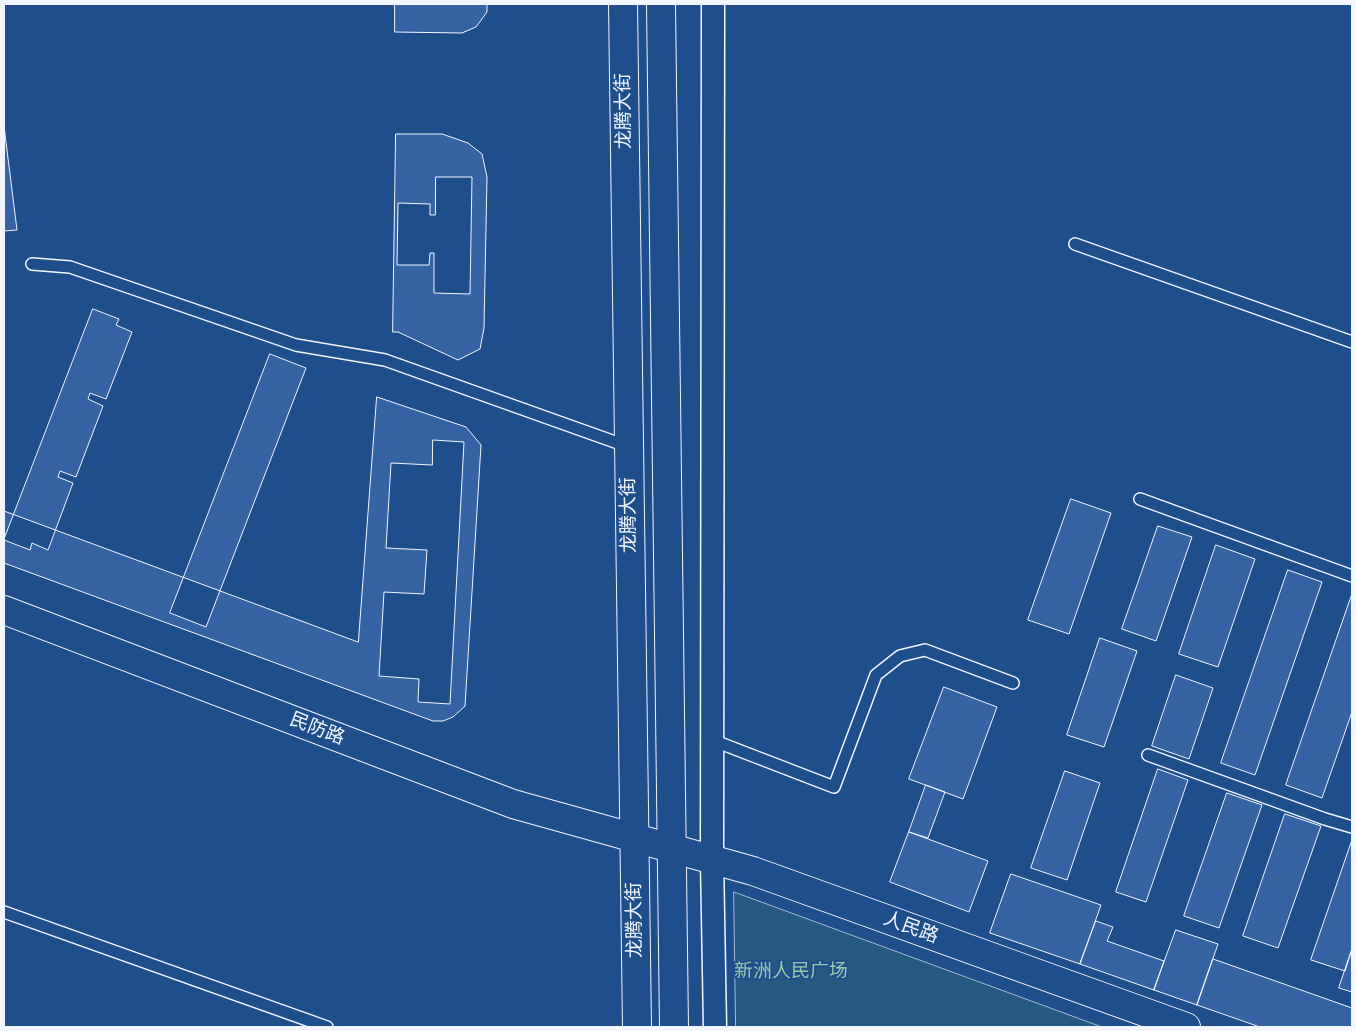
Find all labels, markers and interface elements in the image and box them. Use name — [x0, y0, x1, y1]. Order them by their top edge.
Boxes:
street label: 龙腾大街 — [612, 73, 636, 149]
street label: 龙腾大街 — [617, 477, 641, 553]
street label: 民防路 — [286, 708, 348, 750]
street label: 龙腾大街 — [623, 882, 647, 958]
street label: 人民路 — [880, 908, 942, 948]
park label: 新洲人民广场 — [734, 961, 848, 983]

